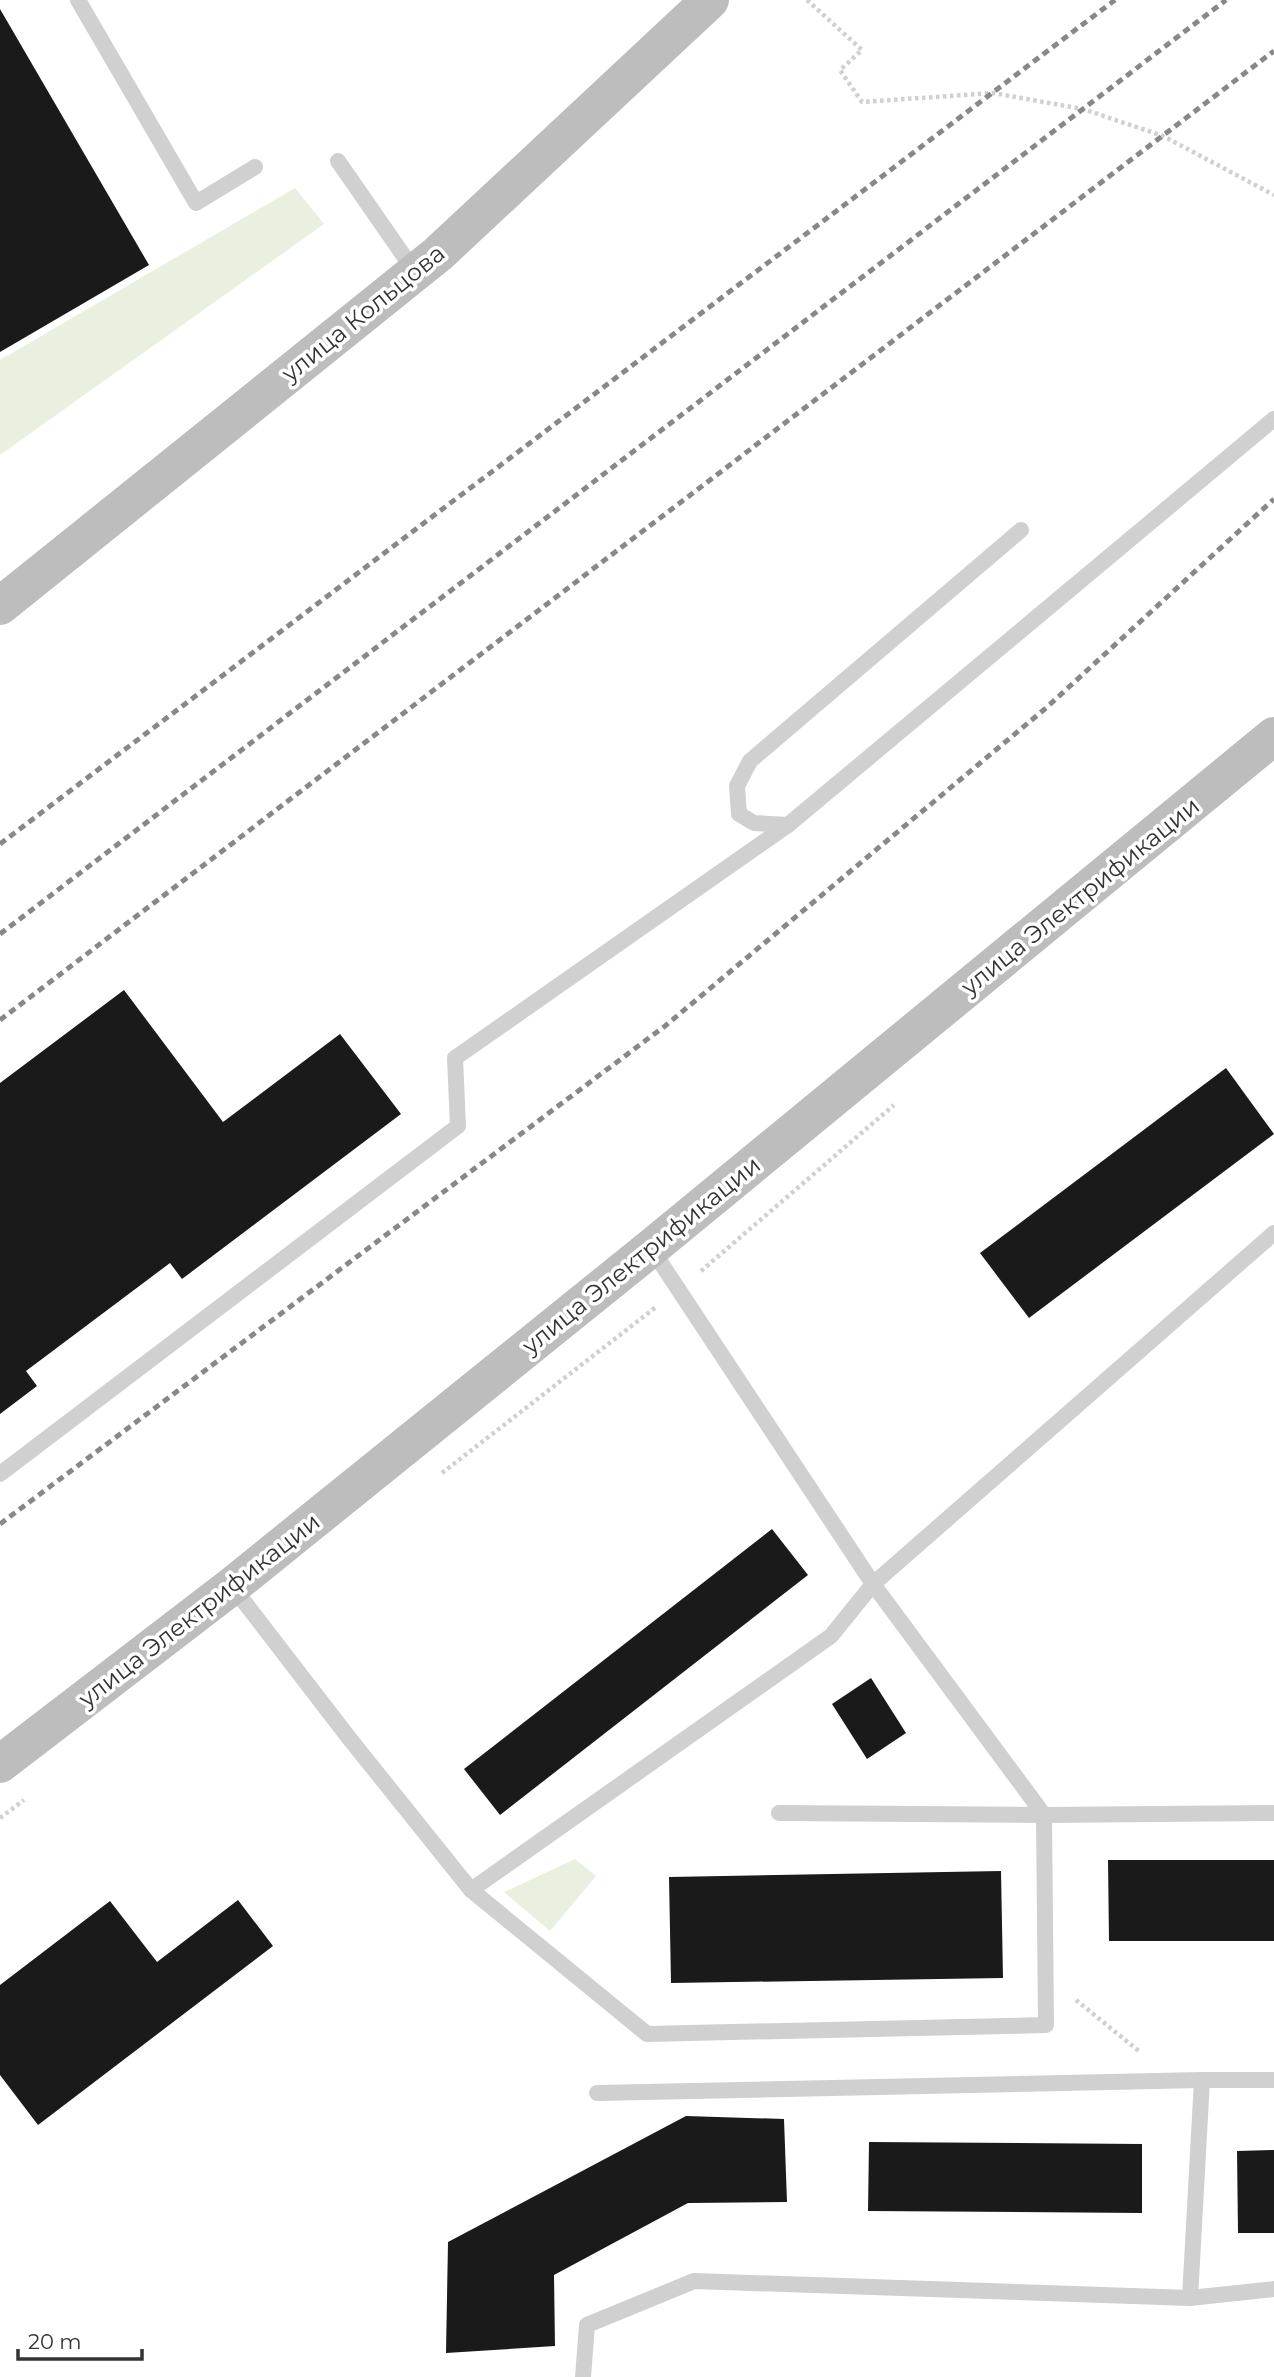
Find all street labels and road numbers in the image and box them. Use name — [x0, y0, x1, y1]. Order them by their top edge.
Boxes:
street label: улица Кольцова — [275, 238, 450, 388]
street label: улица Электрификации — [954, 791, 1205, 1002]
street label: улица Электрификации — [515, 1150, 766, 1361]
street label: улица Электрификации — [72, 1507, 325, 1714]

